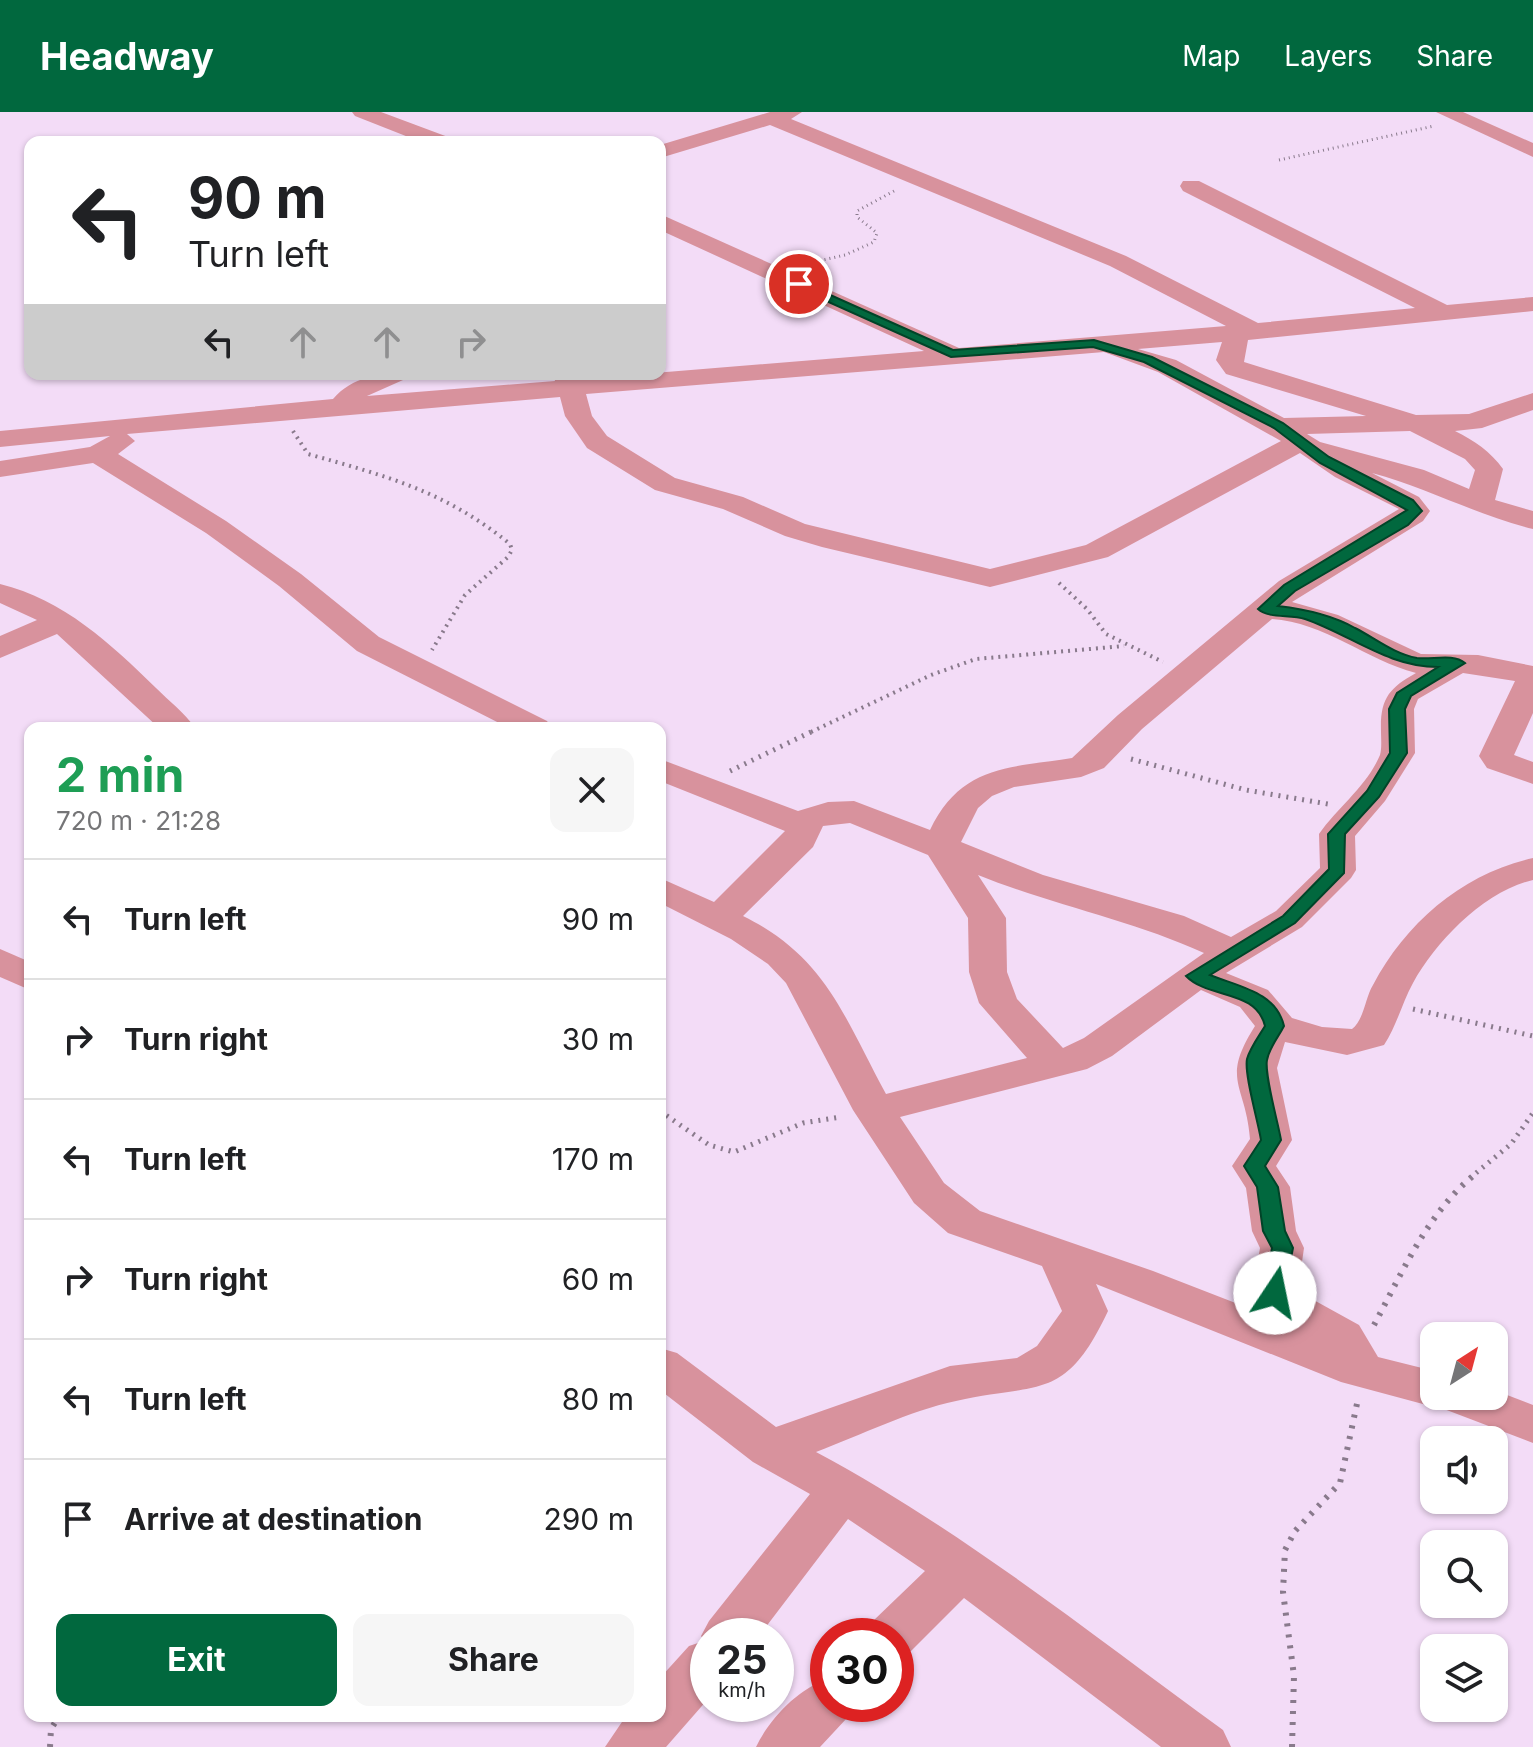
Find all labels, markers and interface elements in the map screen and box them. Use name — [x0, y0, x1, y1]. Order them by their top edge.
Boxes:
text: Headway — [40, 33, 214, 79]
text: Map — [1182, 39, 1240, 73]
text: Layers — [1284, 39, 1372, 73]
text: Share — [1416, 39, 1493, 73]
text: 90 m — [188, 164, 327, 232]
icon: left — [56, 168, 160, 272]
text: Turn left — [188, 232, 329, 276]
pin — [765, 250, 833, 318]
icon: arrive — [777, 262, 821, 306]
icon: left — [197, 320, 241, 364]
icon: ahead — [281, 320, 325, 364]
icon: ahead — [365, 320, 409, 364]
icon: right — [449, 320, 493, 364]
text: 2 min — [56, 745, 184, 804]
button: close — [550, 748, 634, 832]
text: 720 m · 21:28 — [56, 805, 221, 836]
icon: left — [56, 897, 100, 941]
text: Turn left — [124, 901, 246, 937]
text: 90 m — [562, 901, 634, 937]
icon: right — [56, 1017, 100, 1061]
text: Turn right — [124, 1021, 268, 1057]
text: 30 m — [562, 1021, 634, 1057]
icon: left — [56, 1137, 100, 1181]
text: Turn left — [124, 1141, 246, 1177]
text: 170 m — [552, 1141, 634, 1177]
position arrow — [1233, 1251, 1317, 1335]
icon: right — [56, 1257, 100, 1301]
text: Turn right — [124, 1261, 268, 1297]
text: 60 m — [562, 1261, 634, 1297]
north arrow — [1420, 1322, 1508, 1410]
map controls — [1420, 1322, 1508, 1722]
icon: left — [56, 1377, 100, 1421]
text: Turn left — [124, 1381, 246, 1417]
text: 80 m — [562, 1381, 634, 1417]
button: sound — [1420, 1426, 1508, 1514]
icon: arrive — [56, 1497, 100, 1541]
text: Arrive at destination — [124, 1501, 422, 1537]
text: 290 m — [543, 1501, 634, 1537]
button: search — [1420, 1530, 1508, 1618]
button: Exit — [56, 1614, 337, 1706]
button: Share — [353, 1614, 634, 1706]
speed limit sign: 30 — [810, 1618, 914, 1722]
button: layers — [1420, 1634, 1508, 1722]
text: 25 — [717, 1635, 767, 1684]
text: km/h — [718, 1678, 766, 1702]

